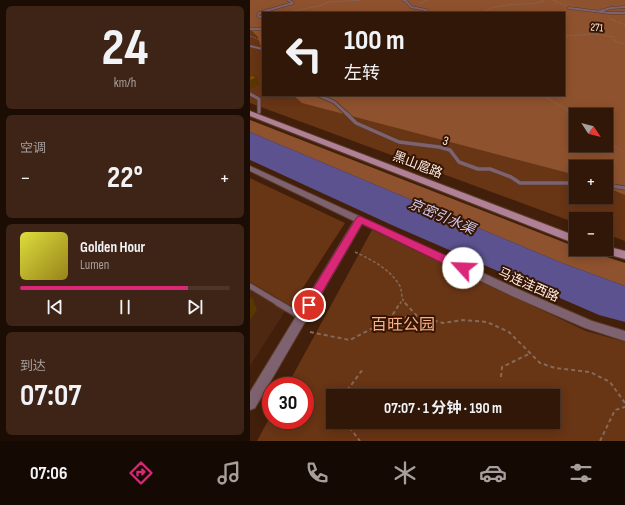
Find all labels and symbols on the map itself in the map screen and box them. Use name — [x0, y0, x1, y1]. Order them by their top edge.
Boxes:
street label: 271 — [590, 21, 604, 34]
north arrow — [569, 108, 613, 152]
street label: 3 — [441, 133, 451, 149]
street label: 黑山扈路 — [390, 148, 445, 182]
water label: 京密引水渠 — [406, 195, 479, 239]
position arrow — [442, 247, 484, 289]
street label: 马连洼西路 — [496, 264, 562, 305]
pin — [292, 288, 326, 322]
park label: 百旺公园 — [371, 316, 435, 335]
speed limit sign: 30 — [262, 377, 314, 429]

